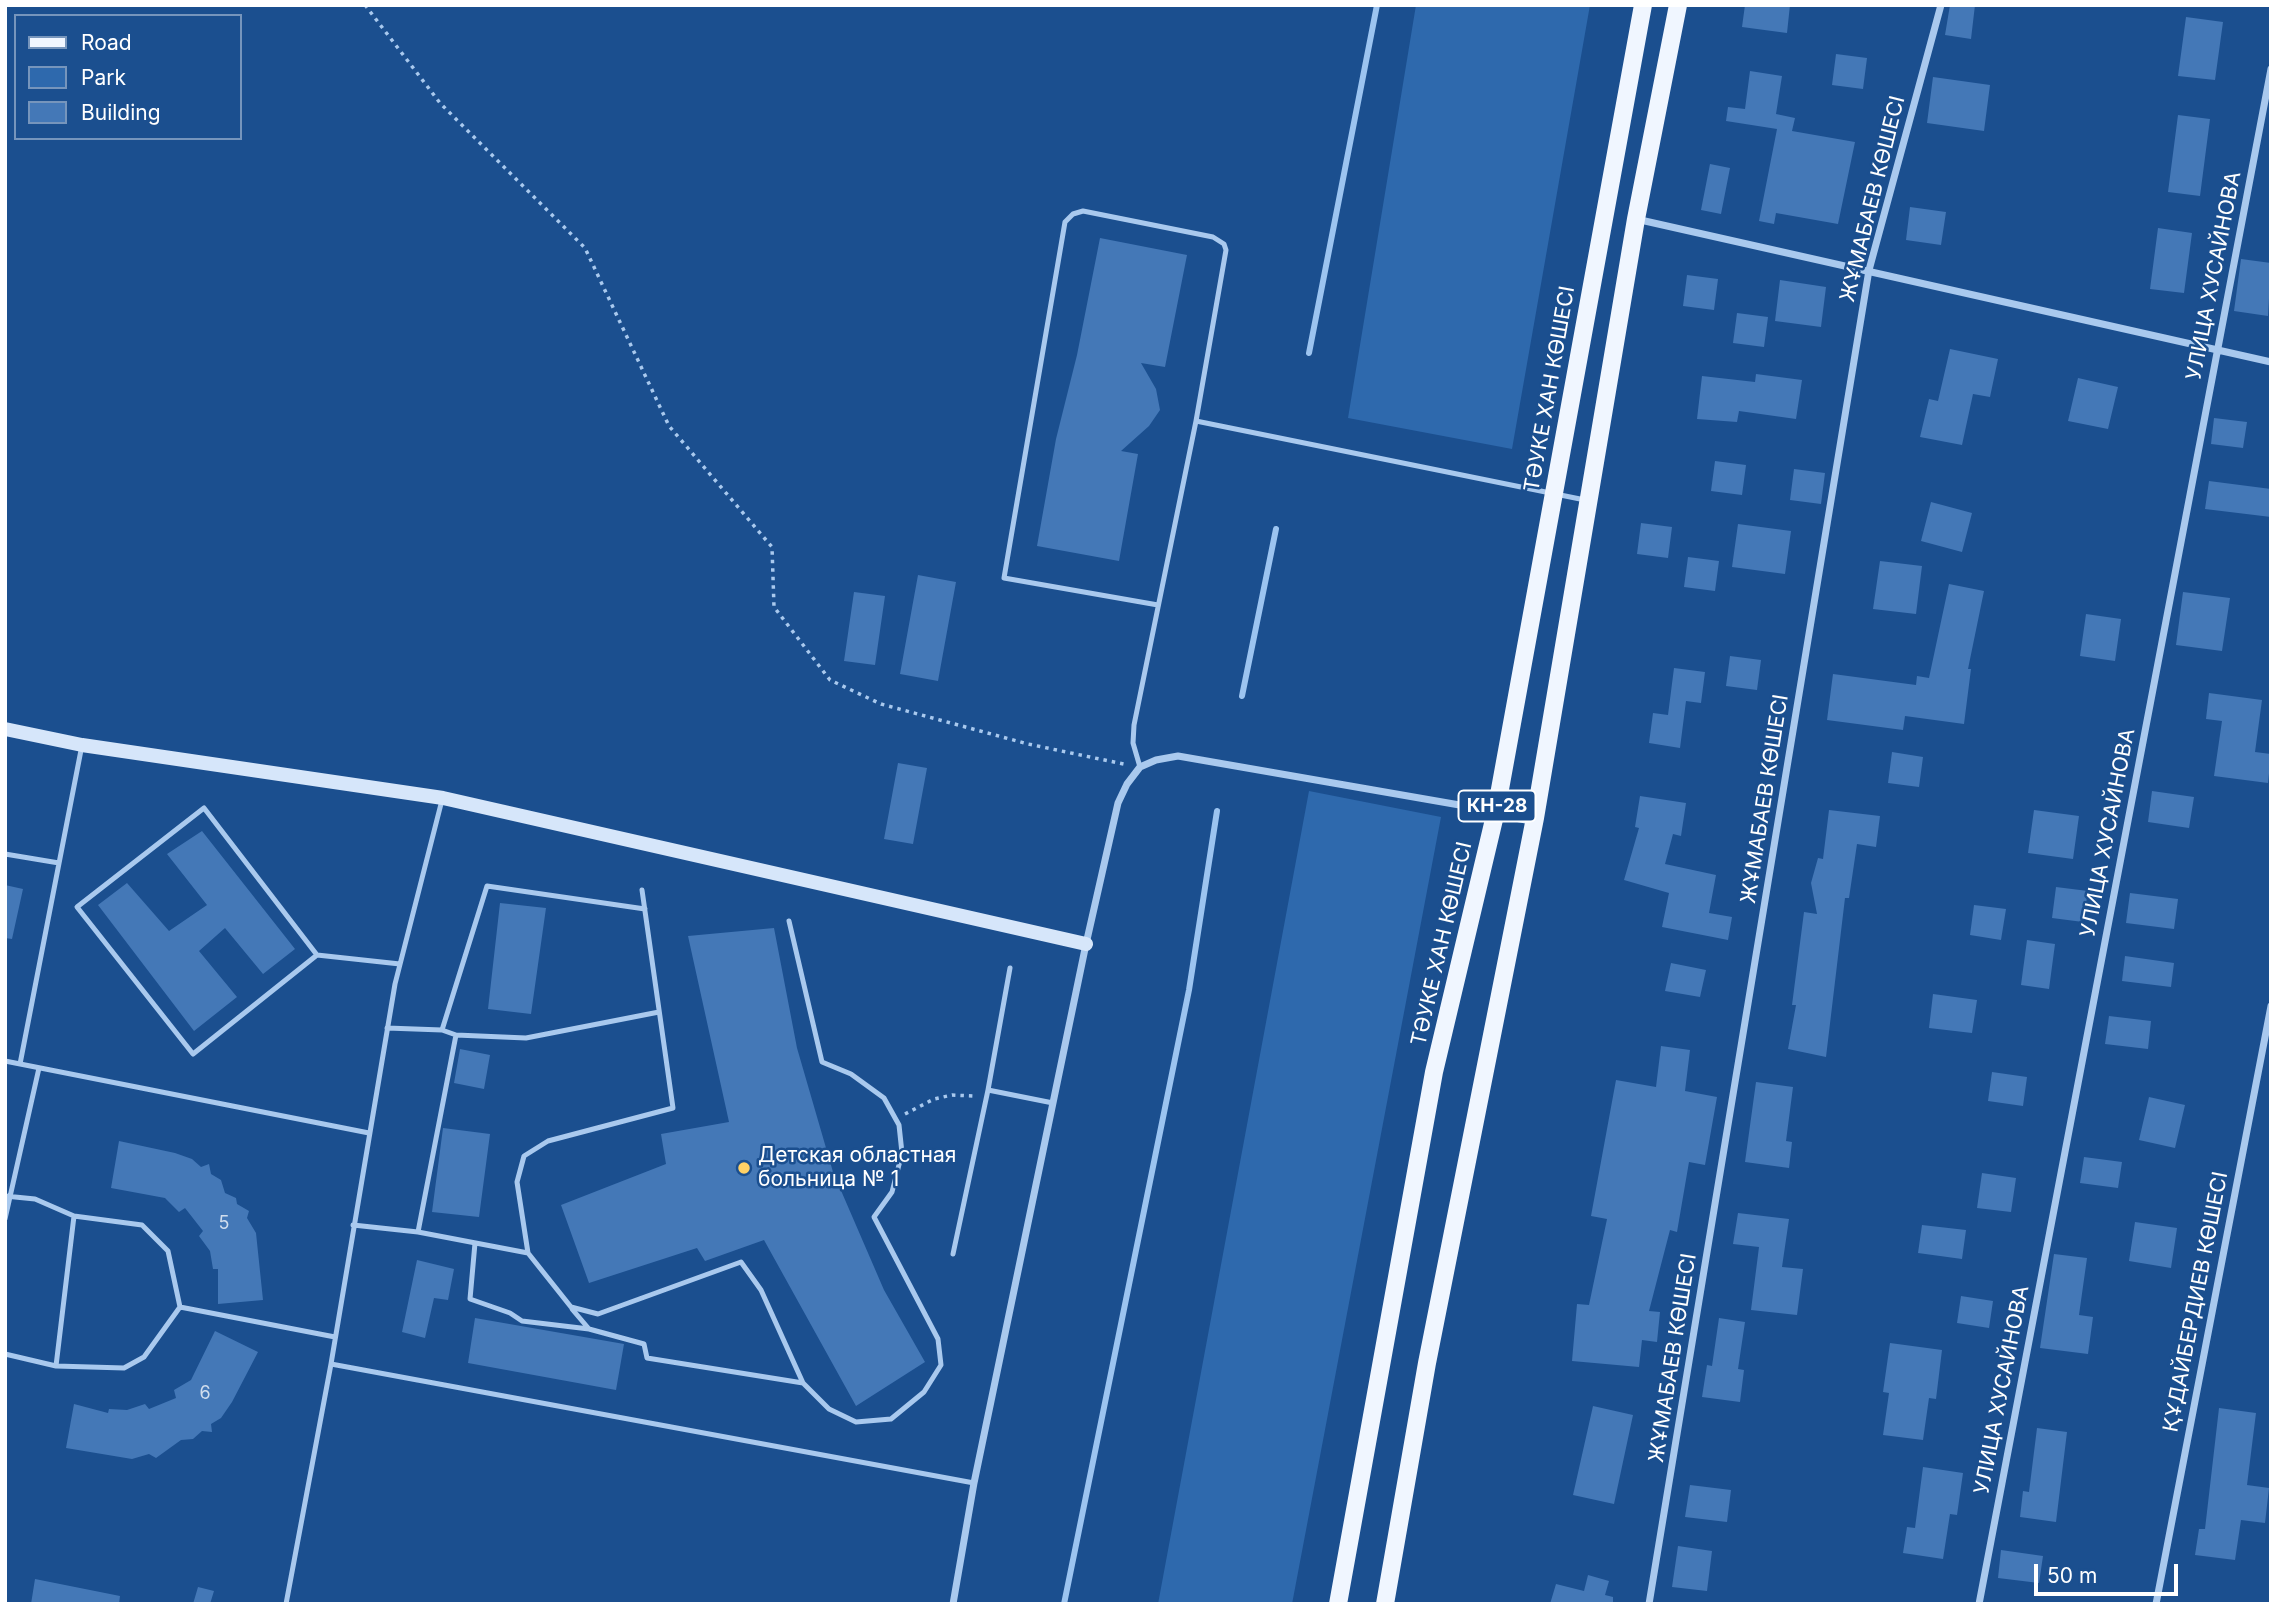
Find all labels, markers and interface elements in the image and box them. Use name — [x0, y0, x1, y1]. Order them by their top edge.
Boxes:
legend — [14, 14, 242, 140]
text: Road — [81, 30, 132, 55]
text: Park — [81, 65, 126, 90]
street label: ЖҰМАБАЕВ КӨШЕСІ — [1835, 93, 1911, 305]
text: Building — [81, 100, 161, 125]
street label: УЛИЦА ХУСАЙНОВА — [2181, 169, 2247, 383]
street label: ТӘУКЕ ХАН КӨШЕСІ — [1519, 284, 1581, 494]
street label: ЖҰМАБАЕВ КӨШЕСІ — [1736, 693, 1794, 905]
street label: УЛИЦА ХУСАЙНОВА — [2075, 726, 2141, 940]
road number: КН-28 — [1458, 790, 1536, 821]
street label: ТӘУКЕ ХАН КӨШЕСІ — [1406, 840, 1478, 1048]
place label: Детская областная больница № 1 — [758, 1143, 956, 1193]
marker: Детская областная больница № 1 — [736, 1160, 752, 1176]
street label: ҚҰДАЙБЕРДИЕВ КӨШЕСІ — [2158, 1170, 2234, 1434]
house number: 5 — [219, 1213, 229, 1235]
street label: ЖҰМАБАЕВ КӨШЕСІ — [1644, 1252, 1702, 1464]
street label: УЛИЦА ХУСАЙНОВА — [1969, 1283, 2035, 1497]
house number: 6 — [199, 1383, 211, 1405]
scale bar — [2038, 1550, 2182, 1594]
text: 50 m — [2047, 1563, 2097, 1588]

